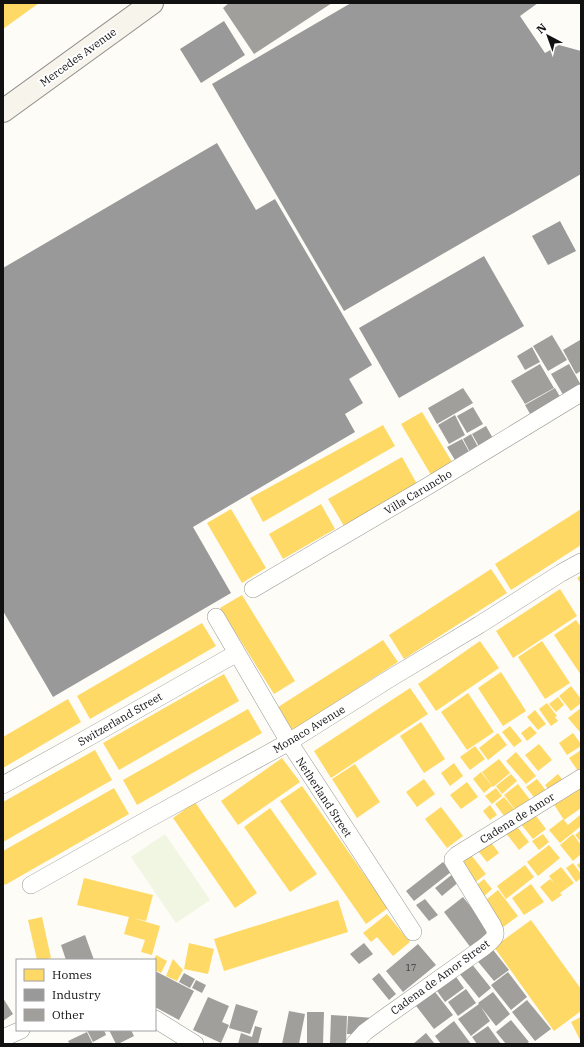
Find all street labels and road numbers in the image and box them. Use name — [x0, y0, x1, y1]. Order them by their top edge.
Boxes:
street label: Mercedes Avenue — [37, 25, 119, 89]
street label: Villa Caruncho — [382, 466, 454, 518]
street label: Switzerland Street — [75, 689, 165, 749]
street label: Monaco Avenue — [270, 702, 348, 756]
street label: Netherland Street — [293, 754, 355, 840]
street label: Cadena de Amor — [477, 789, 557, 847]
street label: Cadena de Amor Street — [388, 936, 492, 1018]

